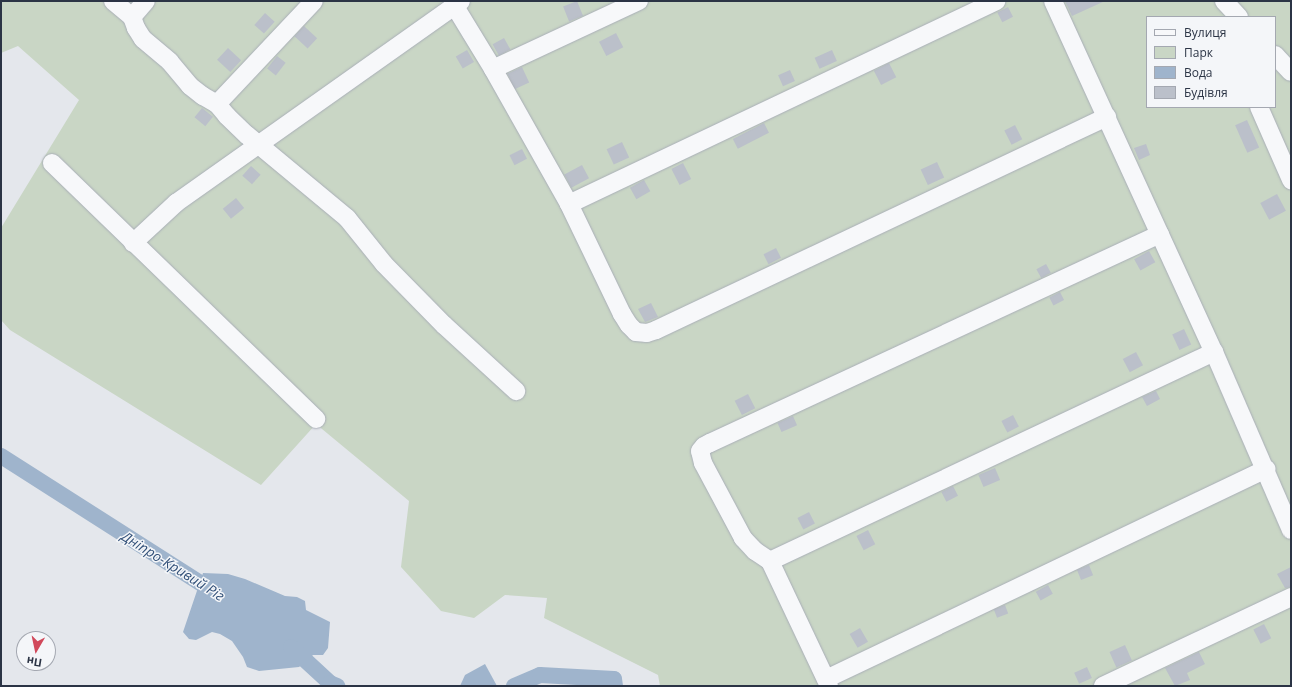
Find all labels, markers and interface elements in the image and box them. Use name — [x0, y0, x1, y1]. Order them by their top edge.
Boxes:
legend — [1146, 16, 1276, 108]
text: Вулиця — [1184, 24, 1226, 41]
text: Парк — [1184, 44, 1213, 61]
text: Вода — [1184, 64, 1213, 81]
text: Будівля — [1184, 84, 1228, 101]
water label: Дніпро-Кривий Ріг — [118, 528, 228, 604]
north arrow — [16, 631, 56, 671]
text: Пн — [25, 654, 43, 671]

